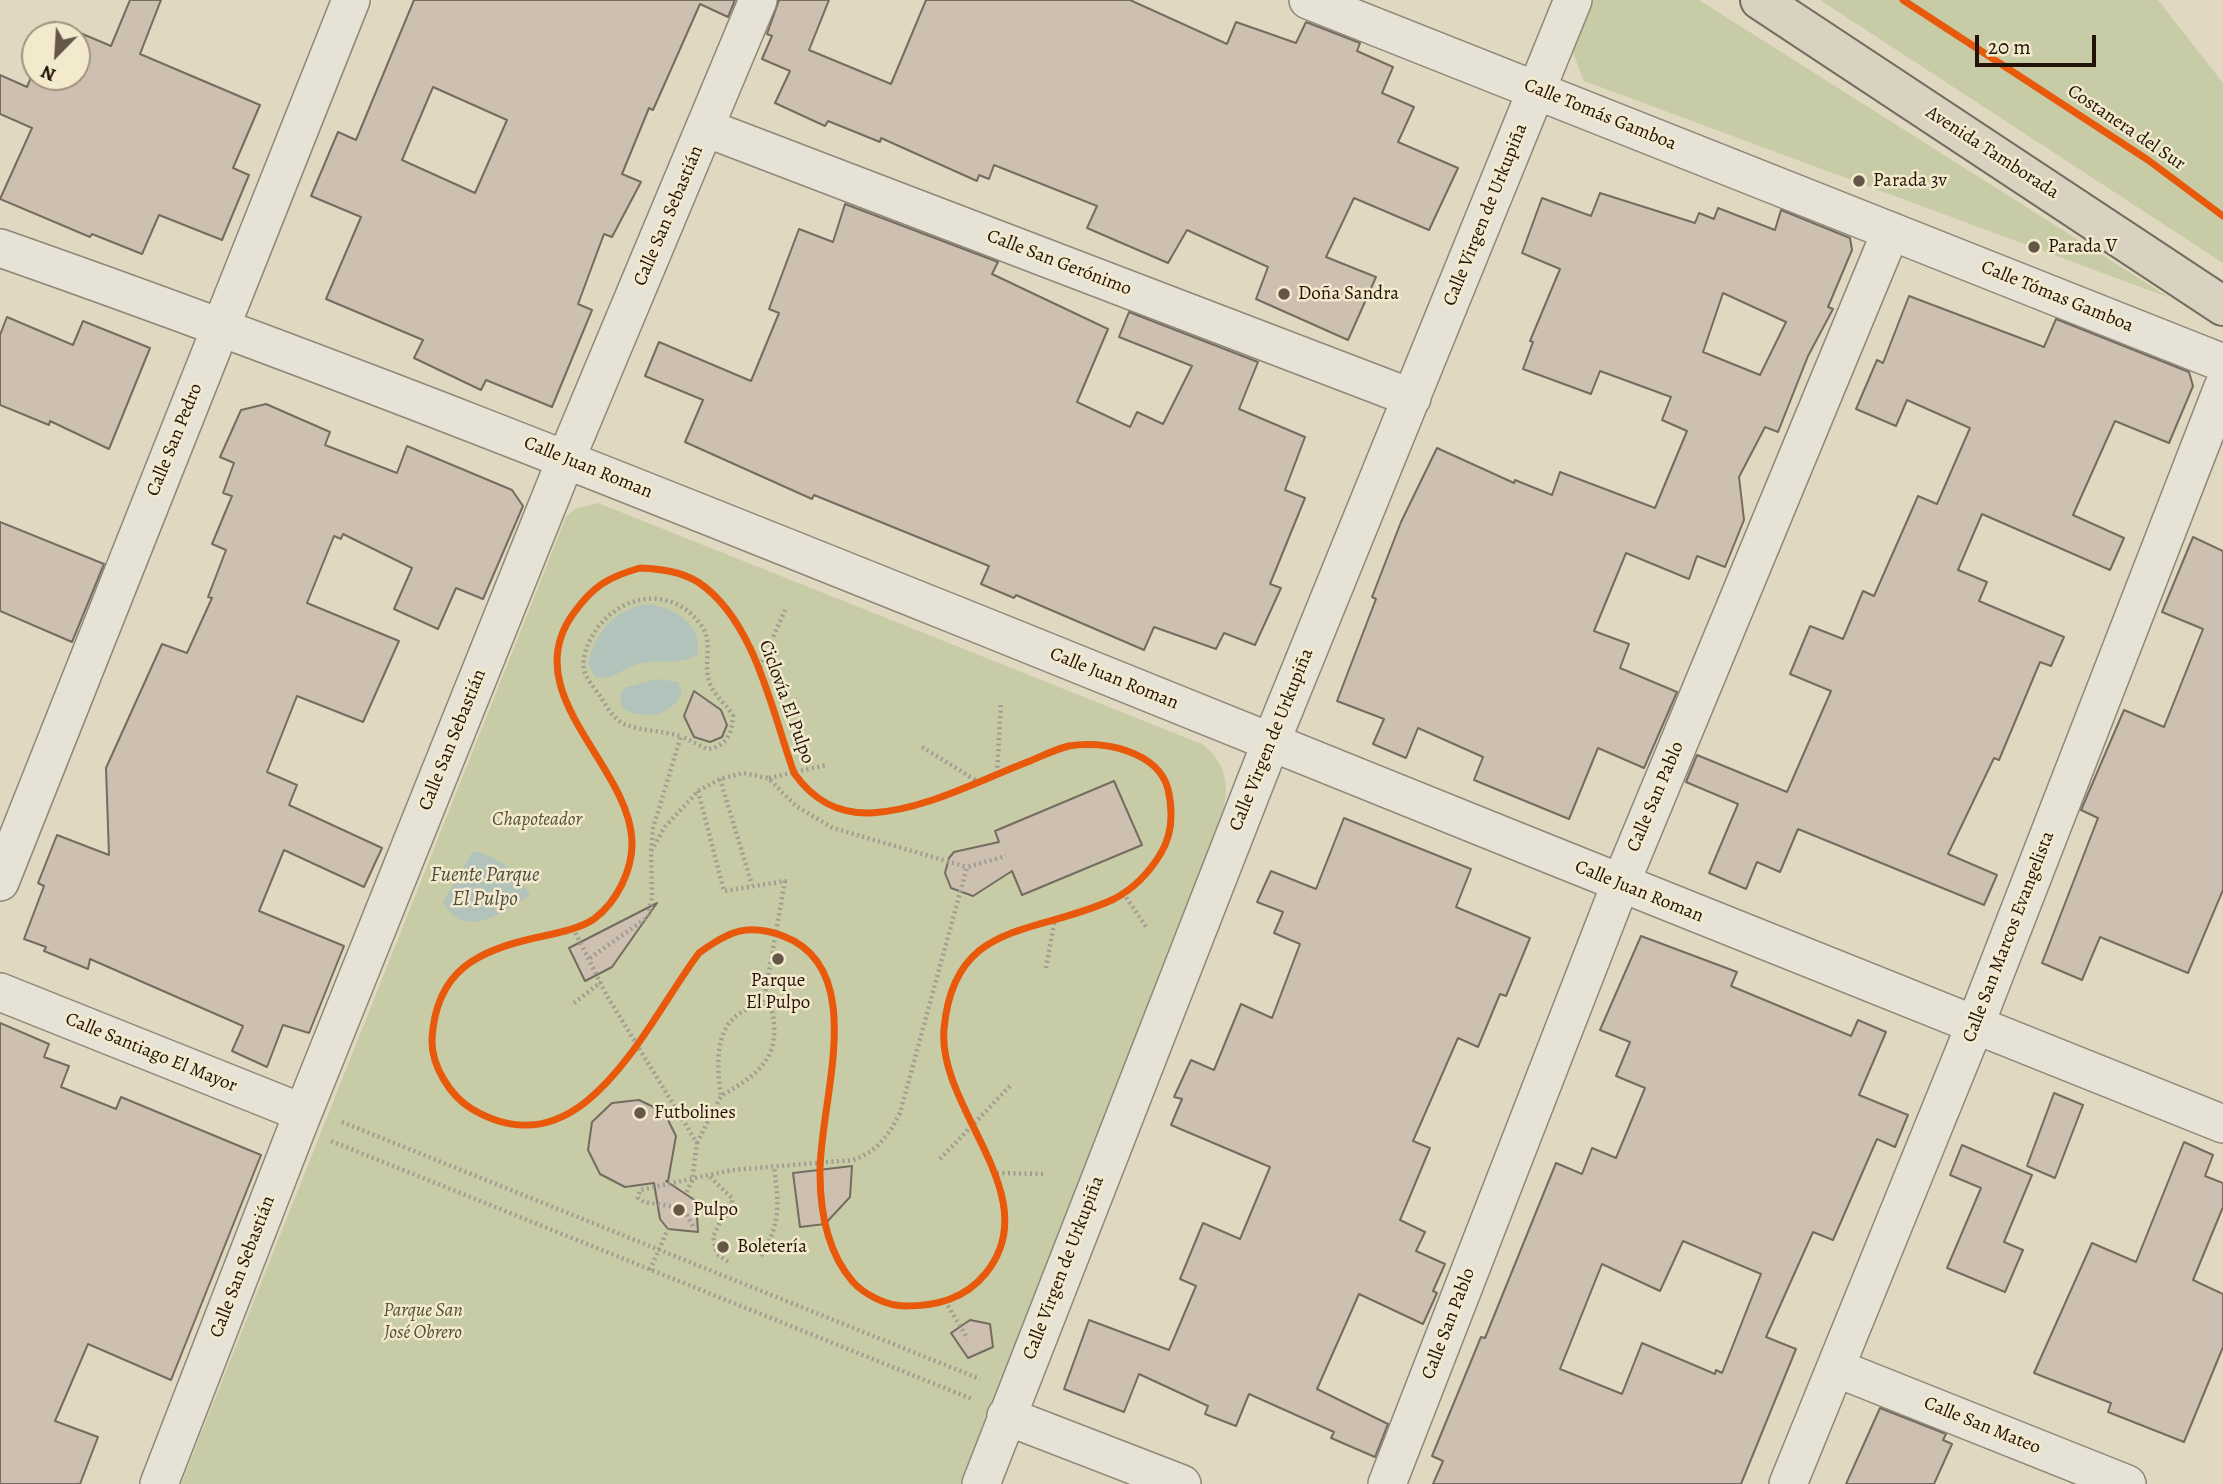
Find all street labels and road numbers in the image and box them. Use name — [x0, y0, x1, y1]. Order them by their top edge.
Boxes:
street label: Calle Tomás Gamboa — [1521, 74, 1679, 156]
street label: Costanera del Sur — [2063, 80, 2189, 176]
street label: Avenida Tamborada — [1921, 101, 2063, 205]
street label: Calle Virgen de Urkupiña — [1439, 120, 1533, 310]
street label: Calle San Sebastián — [629, 142, 709, 290]
street label: Calle San Gerónimo — [983, 225, 1135, 301]
street label: Calle Tómas Gamboa — [1978, 256, 2136, 338]
street label: Calle San Pedro — [142, 380, 208, 500]
street label: Calle Juan Roman — [520, 432, 656, 504]
street label: Ciclovía El Pulpo — [753, 637, 819, 767]
street label: Calle Juan Roman — [1046, 643, 1182, 715]
street label: Calle Virgen de Urkupiña — [1225, 645, 1319, 835]
street label: Calle San Sebastián — [414, 666, 492, 814]
street label: Calle San Pablo — [1623, 738, 1689, 856]
street label: Calle San Marcos Evangelista — [1958, 828, 2060, 1046]
street label: Calle Juan Roman — [1571, 856, 1707, 928]
street label: Calle Santiago El Mayor — [62, 1008, 240, 1098]
street label: Calle Virgen de Urkupiña — [1018, 1173, 1110, 1363]
street label: Calle San Sebastián — [205, 1193, 281, 1341]
street label: Calle San Pablo — [1417, 1265, 1481, 1383]
street label: Calle San Mateo — [1920, 1392, 2044, 1460]

